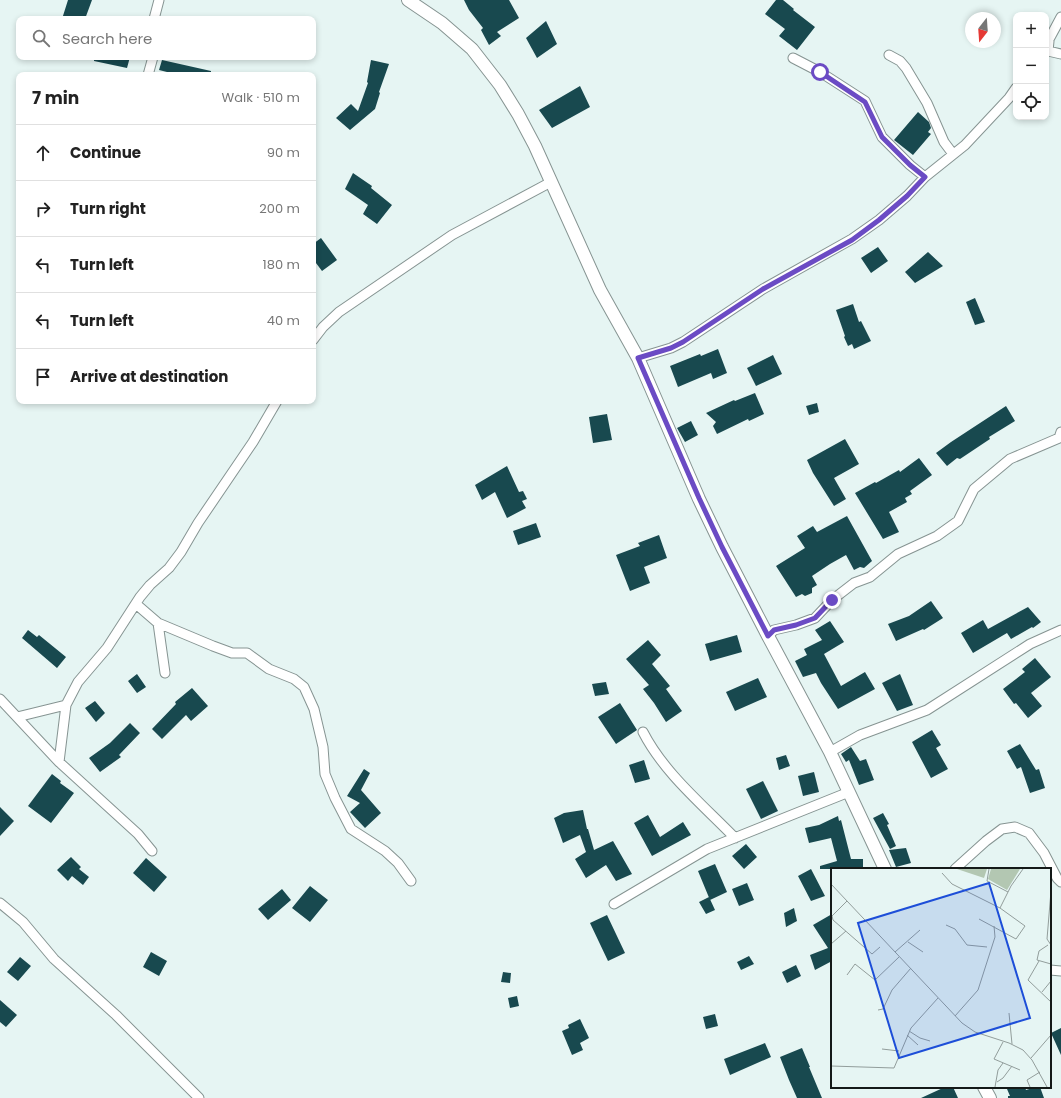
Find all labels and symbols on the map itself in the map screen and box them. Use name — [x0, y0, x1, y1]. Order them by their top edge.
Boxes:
north arrow — [965, 12, 1001, 48]
route start — [811, 63, 829, 81]
route end — [823, 591, 841, 609]
inset map — [831, 868, 1051, 1088]

